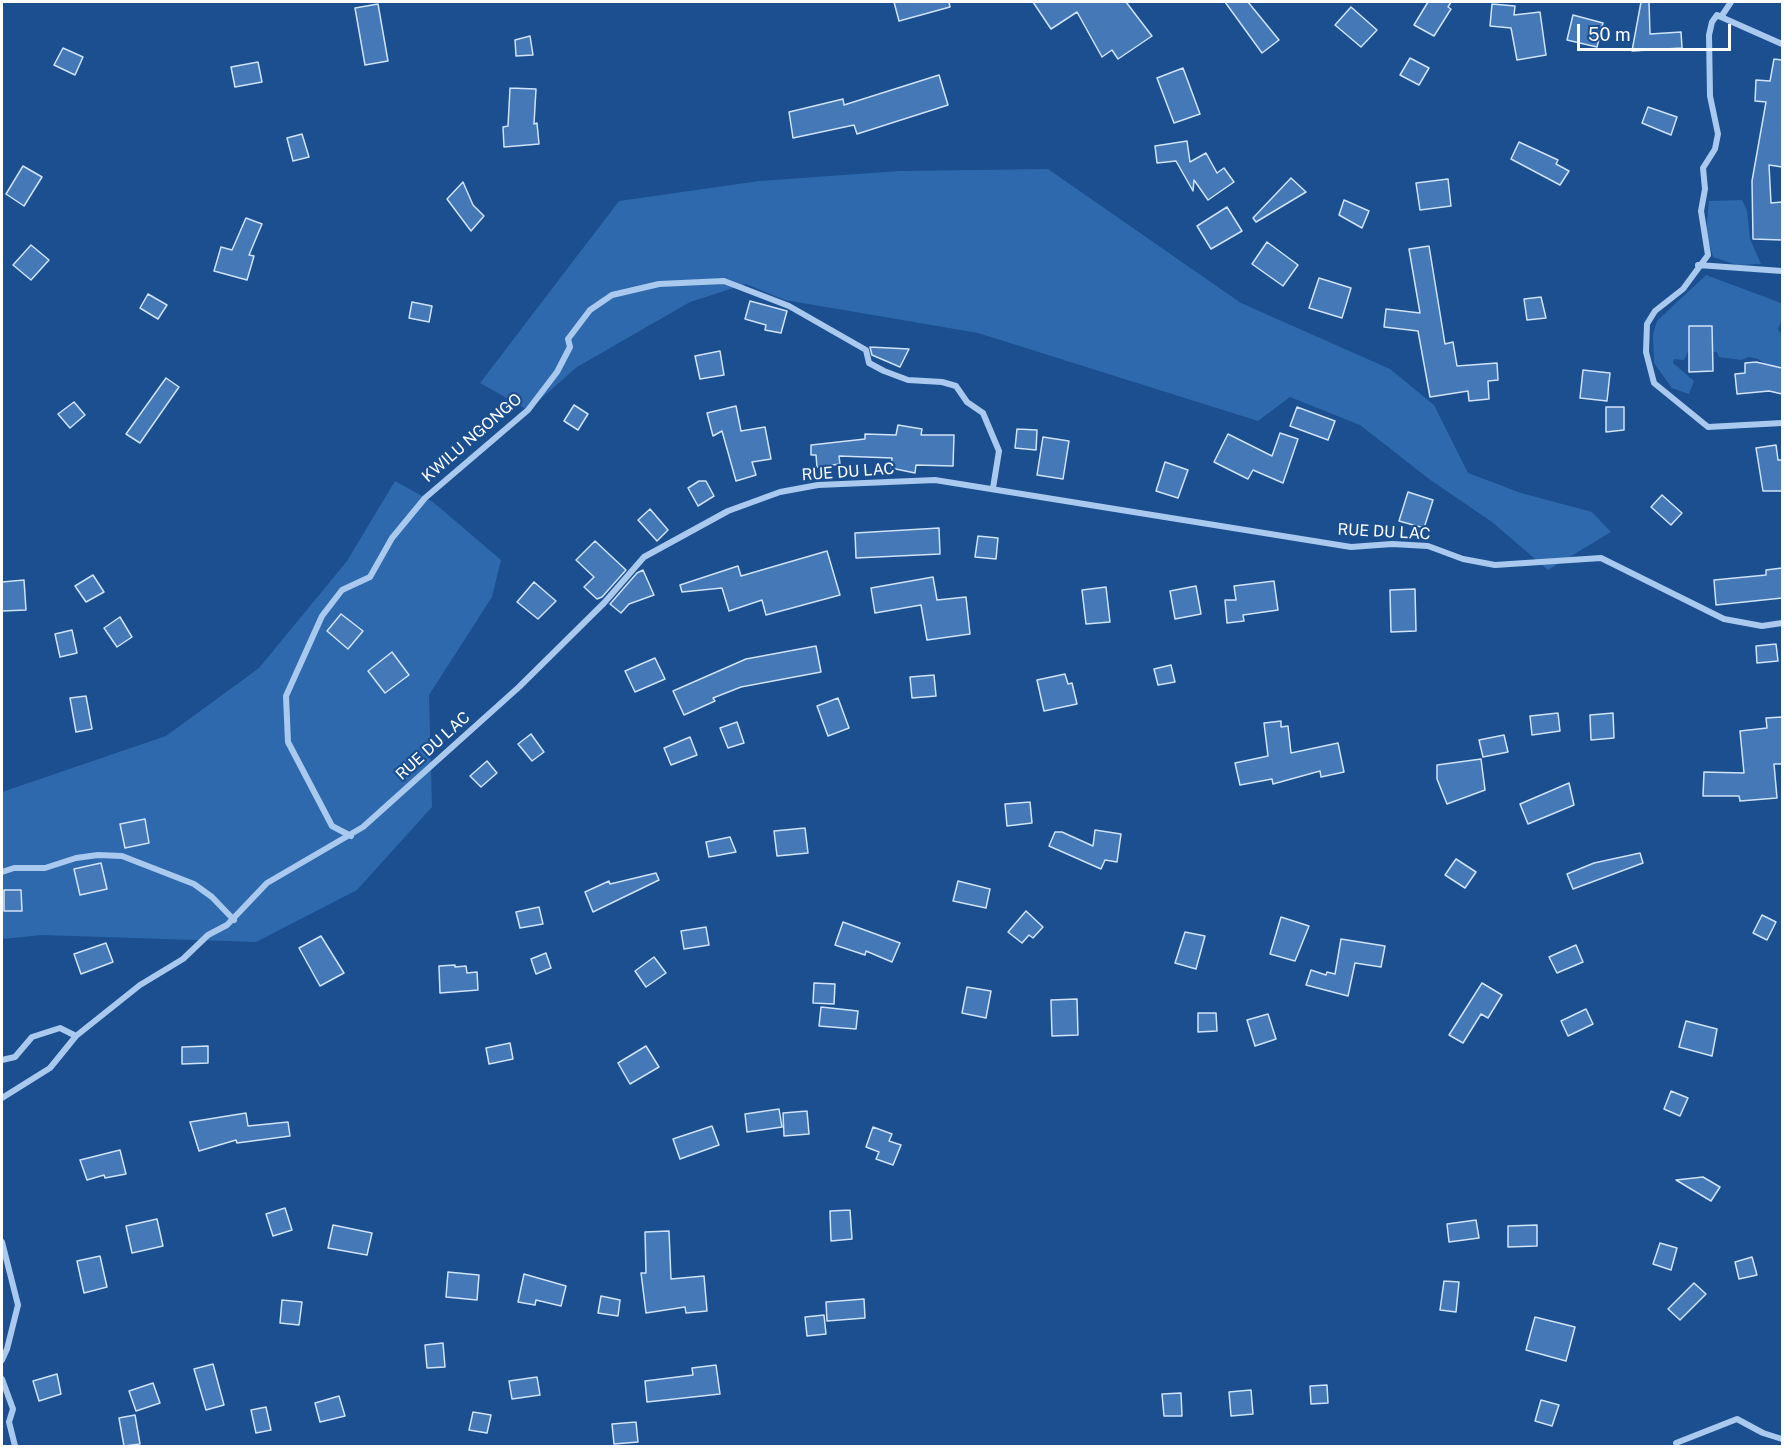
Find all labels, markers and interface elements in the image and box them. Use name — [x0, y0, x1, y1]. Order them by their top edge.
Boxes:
scale bar — [1580, 12, 1734, 50]
text: 50 m — [1588, 24, 1631, 45]
street label: KWILU NGONGO — [418, 389, 526, 487]
street label: RUE DU LAC — [801, 459, 895, 485]
street label: RUE DU LAC — [1337, 520, 1431, 544]
street label: RUE DU LAC — [392, 708, 474, 784]

